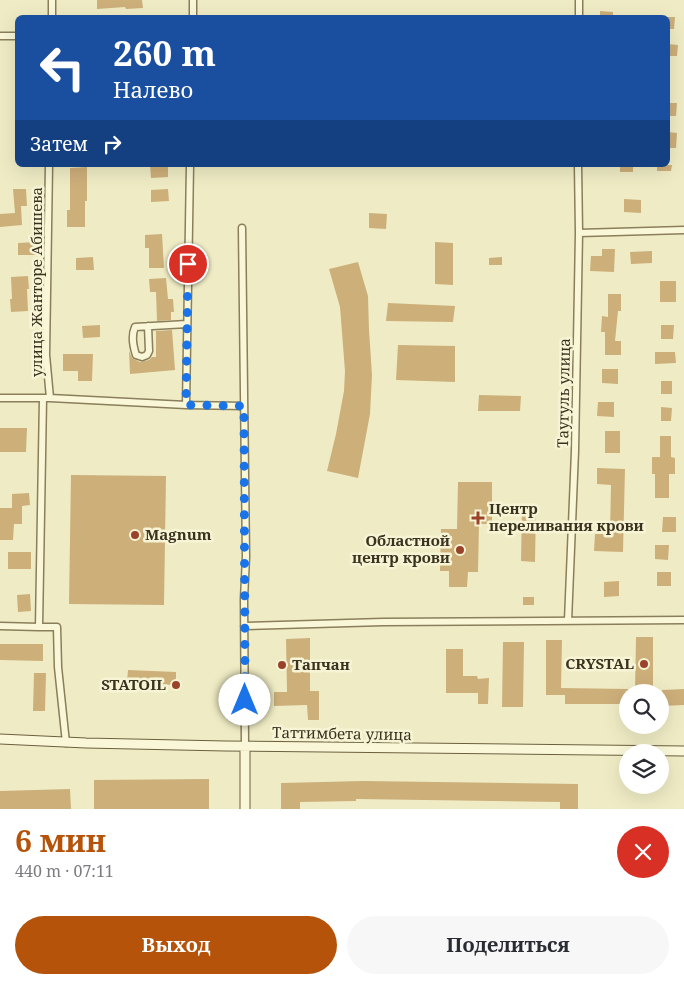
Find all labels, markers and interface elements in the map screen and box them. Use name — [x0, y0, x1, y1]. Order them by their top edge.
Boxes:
text: 260 m — [113, 29, 216, 76]
icon: left — [30, 35, 95, 100]
text: Налево — [113, 74, 193, 104]
icon: right — [98, 130, 126, 158]
text: Затем — [30, 131, 88, 157]
street label: улица Жанторе Абишева — [26, 187, 46, 377]
pin — [167, 243, 209, 285]
icon: arrive — [174, 250, 202, 278]
street label: Таугуль улица — [552, 338, 574, 448]
place label: Центр переливания крови — [489, 498, 644, 535]
marker: Центр переливания крови — [471, 511, 485, 525]
place label: Magnum — [145, 524, 212, 544]
marker: Magnum — [129, 529, 141, 541]
place label: Областной центр крови — [352, 530, 450, 567]
marker: Областной центр крови — [454, 544, 466, 556]
place label: CRYSTAL — [565, 653, 634, 673]
place label: Тапчан — [292, 654, 350, 674]
marker: CRYSTAL — [638, 658, 650, 670]
marker: Тапчан — [276, 659, 288, 671]
position arrow — [218, 673, 270, 725]
place label: STATOIL — [101, 674, 166, 694]
marker: STATOIL — [170, 679, 182, 691]
map controls — [619, 684, 669, 794]
button: search — [619, 684, 669, 734]
street label: Таттимбета улица — [272, 722, 412, 744]
button: layers — [619, 744, 669, 794]
text: 6 мин — [15, 820, 106, 861]
button: close — [617, 826, 669, 878]
text: 440 m · 07:11 — [15, 860, 114, 882]
button: Выход — [15, 916, 337, 974]
button: Поделиться — [347, 916, 669, 974]

